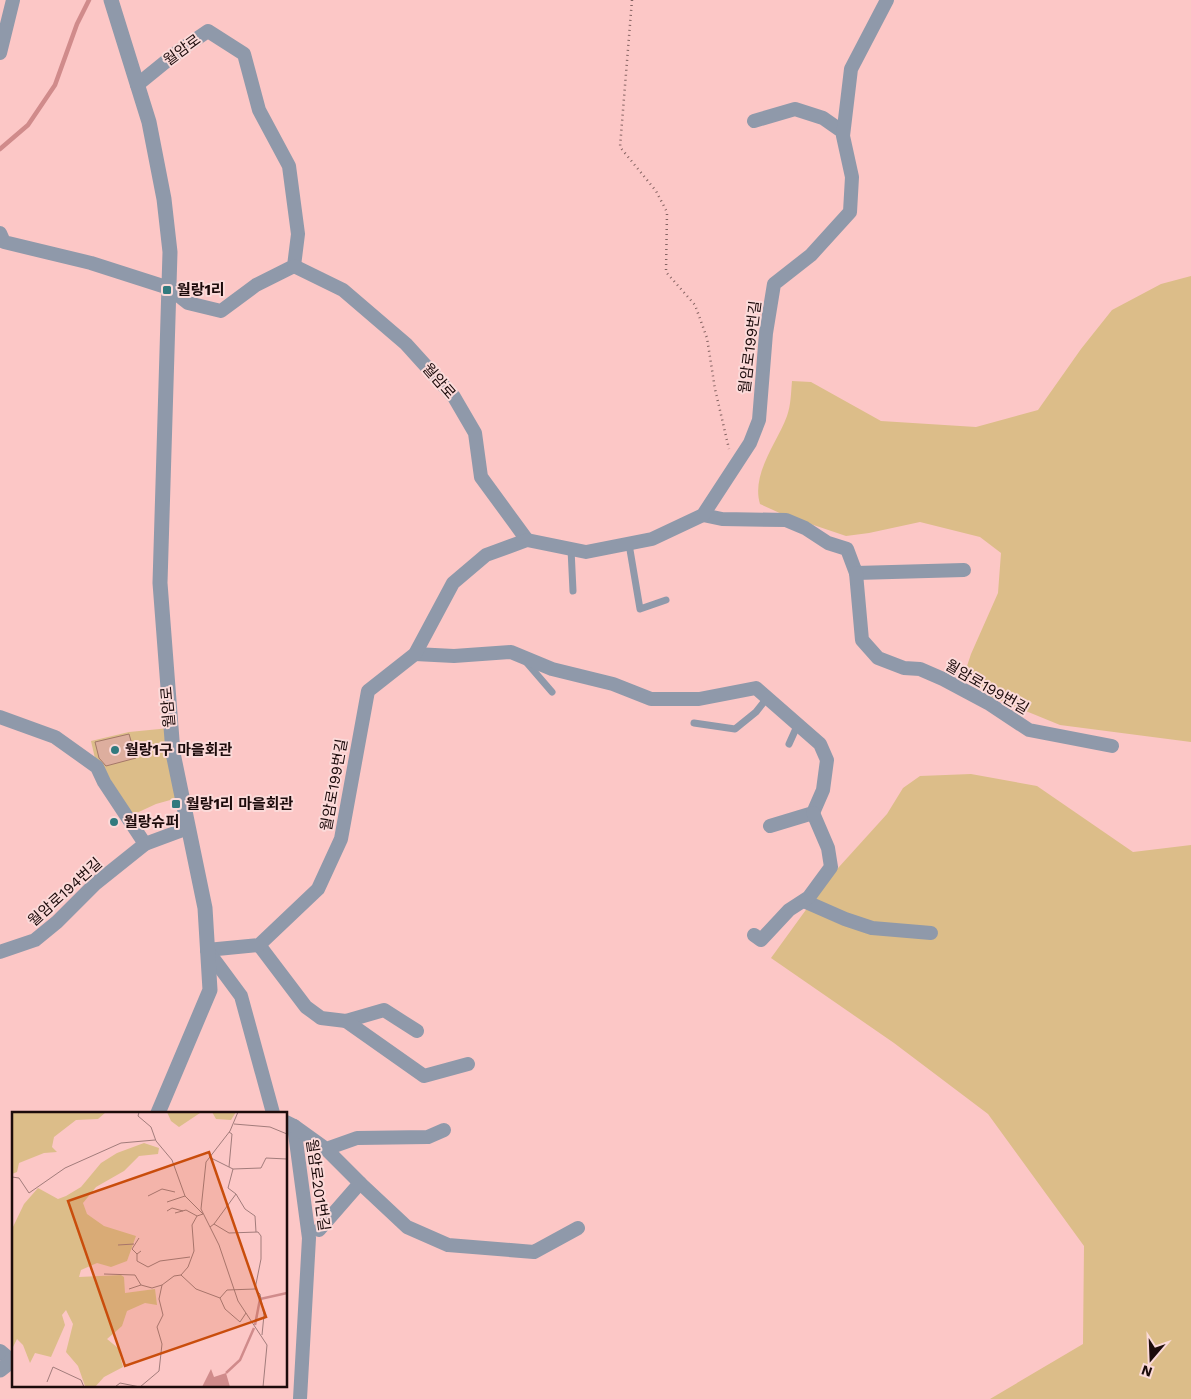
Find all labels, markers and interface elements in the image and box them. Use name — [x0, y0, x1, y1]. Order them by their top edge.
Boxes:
street label: 월암로 — [160, 31, 204, 69]
place label: 월랑1리 — [177, 281, 225, 299]
marker: 월랑1리 — [161, 284, 173, 296]
street label: 월암로199번길 — [735, 300, 765, 394]
street label: 월암로 — [419, 359, 459, 403]
street label: 월암로199번길 — [942, 656, 1032, 718]
street label: 월암로 — [157, 686, 179, 728]
street label: 월암로199번길 — [317, 737, 351, 833]
place label: 월랑1구 마을회관 — [125, 741, 233, 759]
marker: 월랑1구 마을회관 — [109, 744, 121, 756]
place label: 월랑1리 마을회관 — [186, 795, 294, 813]
marker: 월랑1리 마을회관 — [170, 798, 182, 810]
place label: 월랑슈퍼 — [124, 813, 179, 831]
marker: 월랑슈퍼 — [108, 816, 120, 828]
street label: 월암로194번길 — [24, 854, 106, 930]
inset map — [12, 1112, 288, 1386]
street label: 월암로201번길 — [303, 1138, 333, 1232]
north arrow — [1126, 1334, 1176, 1384]
text: N — [1139, 1362, 1154, 1381]

